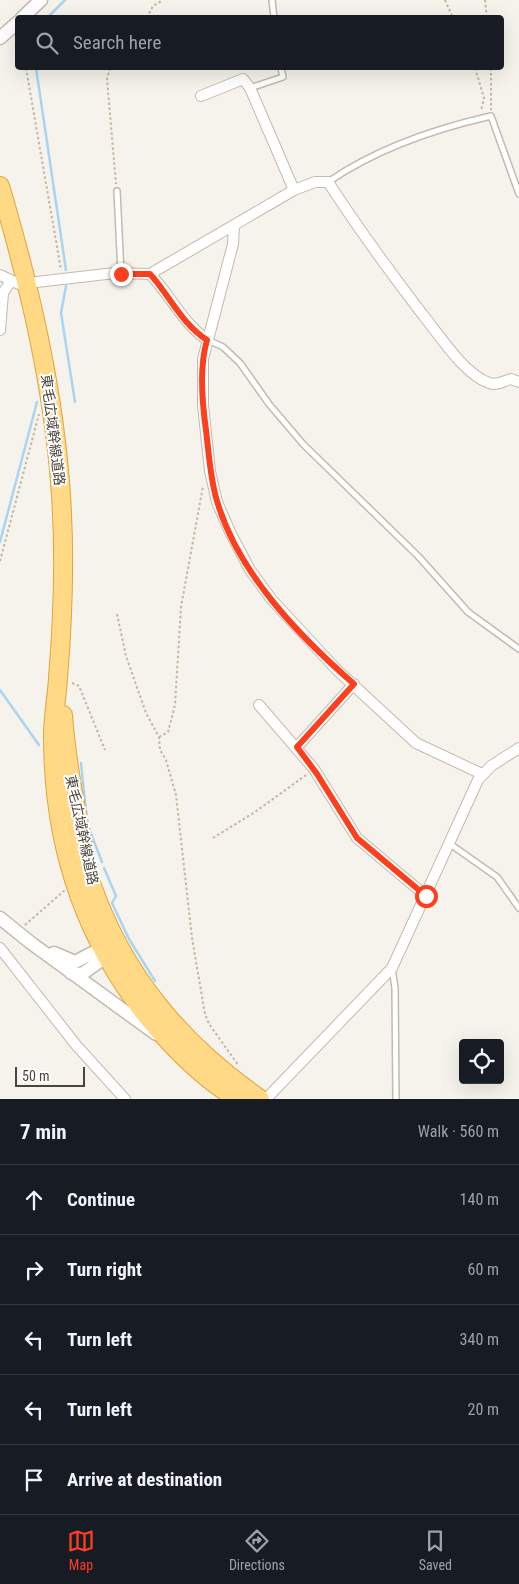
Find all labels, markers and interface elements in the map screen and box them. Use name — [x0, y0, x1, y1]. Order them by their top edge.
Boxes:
search box — [15, 15, 504, 70]
icon: search — [33, 29, 61, 57]
text: Search here — [73, 31, 161, 54]
route end — [110, 263, 133, 286]
street label: 東毛広域幹線道路 — [38, 373, 68, 487]
street label: 東毛広域幹線道路 — [63, 774, 101, 886]
route start — [415, 885, 438, 908]
map controls — [459, 1039, 504, 1084]
button: locate — [459, 1039, 504, 1084]
scale bar — [15, 1064, 85, 1087]
text: 50 m — [22, 1068, 50, 1084]
text: 7 min — [20, 1120, 67, 1144]
text: Walk · 560 m — [418, 1122, 499, 1141]
icon: ahead — [20, 1186, 48, 1214]
text: Continue — [67, 1188, 135, 1211]
text: 140 m — [460, 1190, 499, 1209]
icon: right — [20, 1256, 48, 1284]
text: Turn right — [67, 1258, 142, 1281]
text: 60 m — [467, 1260, 499, 1279]
icon: left — [20, 1326, 48, 1354]
text: Turn left — [67, 1328, 132, 1351]
text: 340 m — [460, 1330, 499, 1349]
icon: left — [20, 1396, 48, 1424]
text: Turn left — [67, 1398, 132, 1421]
text: 20 m — [467, 1400, 499, 1419]
icon: arrive — [20, 1466, 48, 1494]
text: Arrive at destination — [67, 1468, 222, 1491]
tab: Map — [67, 1527, 95, 1573]
tab: Directions — [229, 1527, 285, 1573]
tab: Saved — [419, 1527, 452, 1573]

